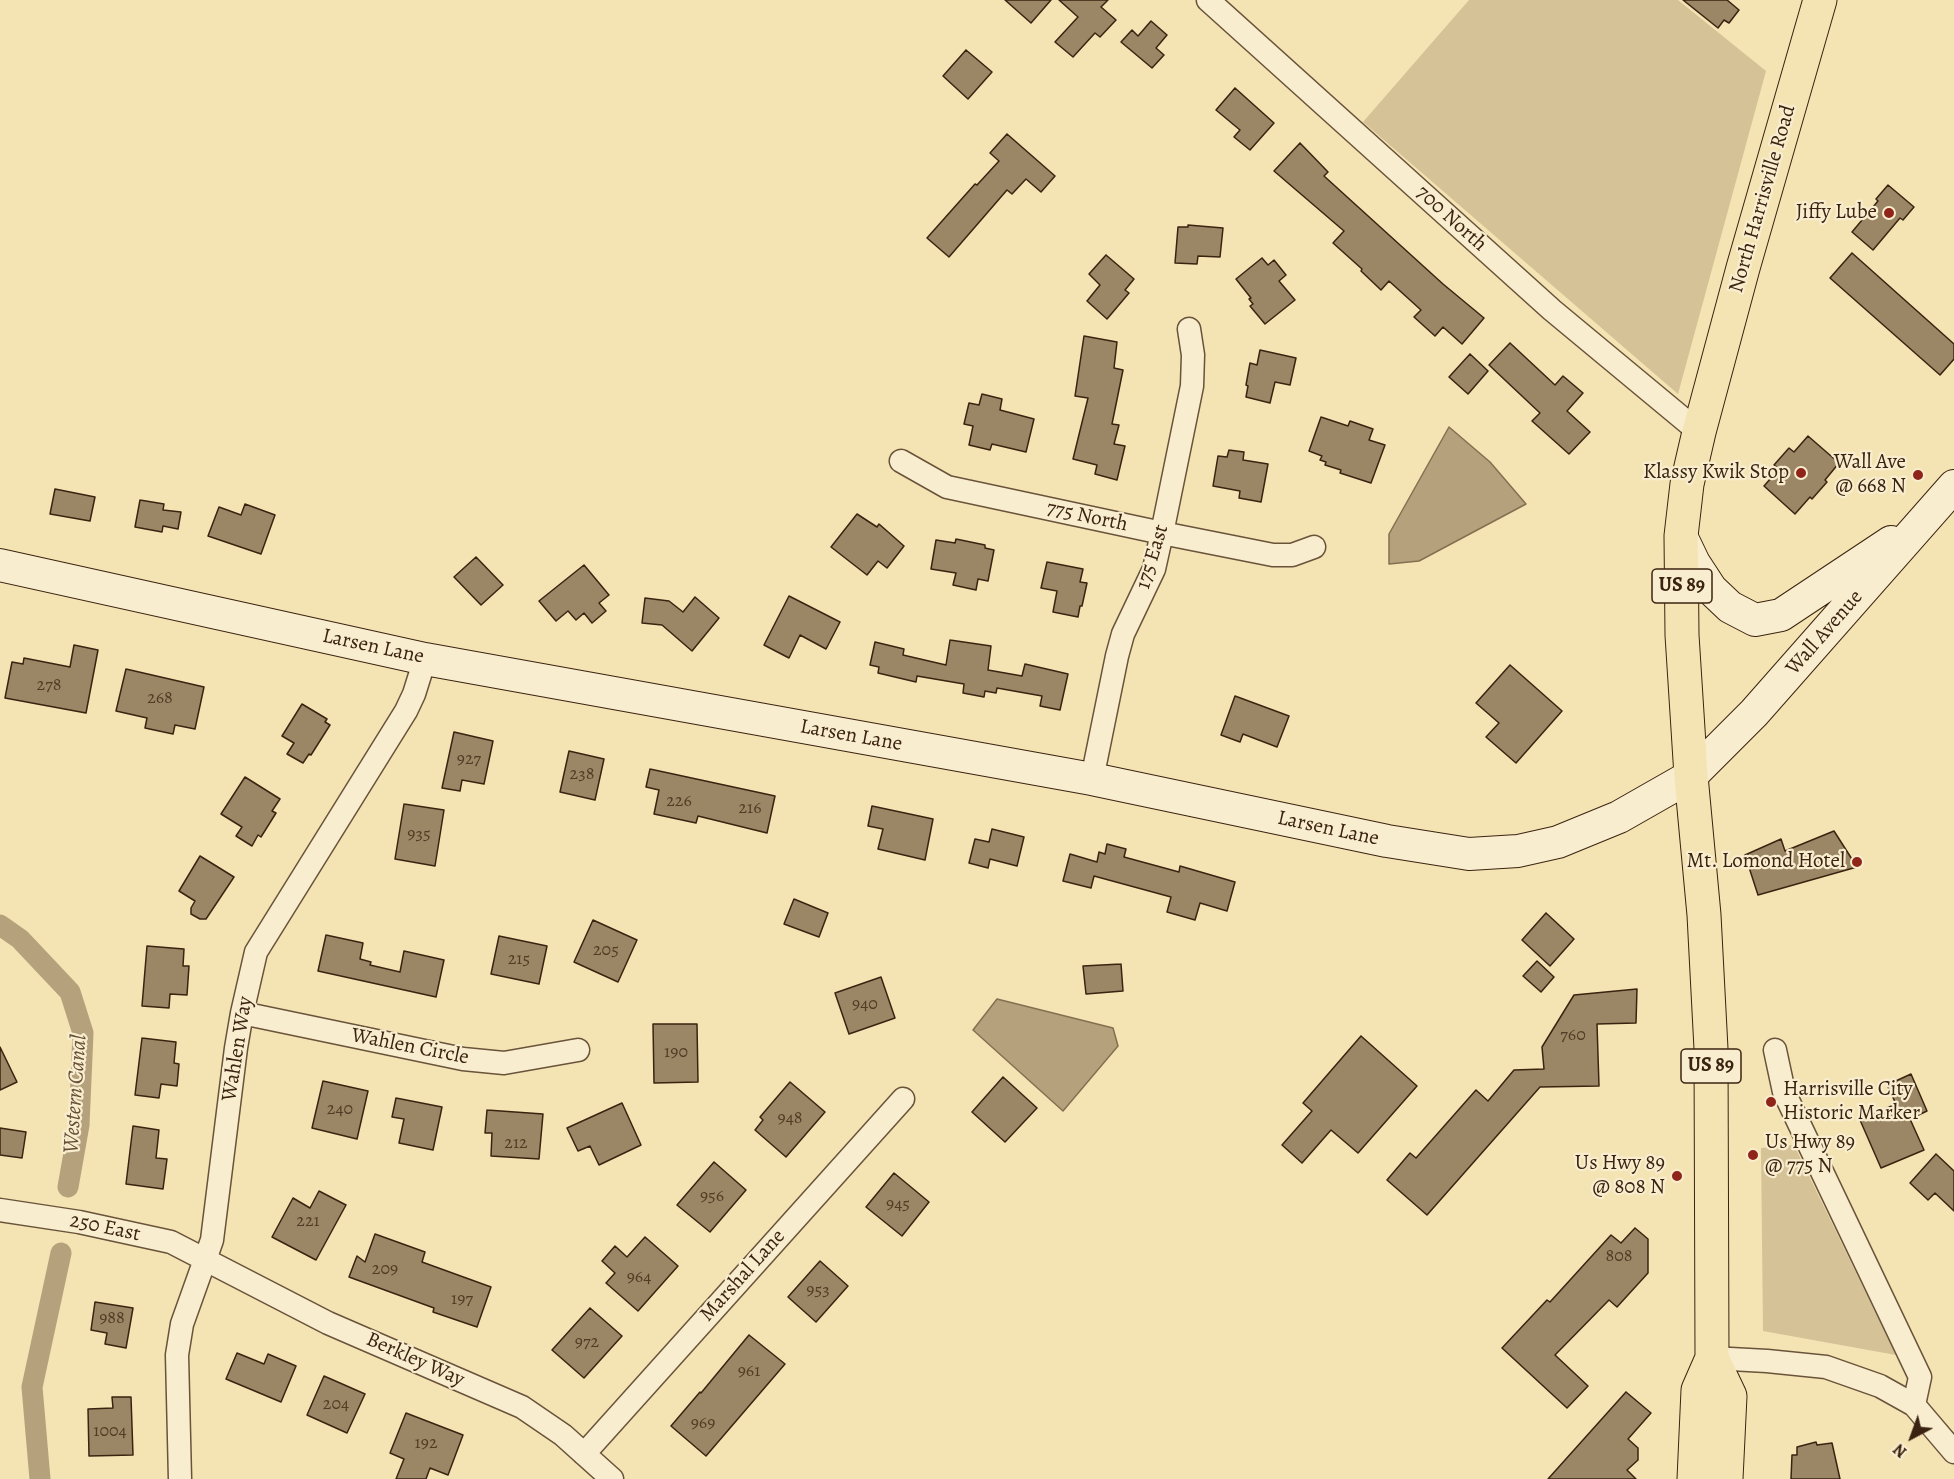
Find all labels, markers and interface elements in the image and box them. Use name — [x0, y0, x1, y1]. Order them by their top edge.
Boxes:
street label: North Harrisville Road — [1724, 102, 1802, 296]
street label: 700 North — [1410, 181, 1492, 257]
place label: Jiffy Lube — [1796, 200, 1877, 226]
marker: Jiffy Lube — [1882, 206, 1896, 220]
place label: Wall Ave @ 668 N — [1834, 450, 1906, 500]
place label: Klassy Kwik Stop — [1643, 460, 1789, 486]
marker: Klassy Kwik Stop — [1794, 466, 1808, 480]
marker: Wall Ave @ 668 N — [1911, 468, 1925, 482]
street label: 775 North — [1044, 496, 1130, 538]
street label: 175 East — [1131, 522, 1175, 592]
road number: US 89 — [1652, 569, 1712, 603]
street label: Wall Avenue — [1781, 585, 1869, 681]
street label: Larsen Lane — [320, 624, 426, 670]
house number: 278 — [37, 675, 61, 697]
house number: 268 — [147, 688, 173, 710]
street label: Larsen Lane — [798, 715, 904, 757]
house number: 927 — [457, 749, 481, 771]
house number: 238 — [570, 764, 594, 786]
house number: 226 — [666, 791, 692, 813]
house number: 216 — [738, 798, 762, 820]
street label: Larsen Lane — [1275, 806, 1381, 852]
house number: 935 — [407, 824, 431, 846]
place label: Mt. Lomond Hotel — [1686, 849, 1845, 875]
marker: Mt. Lomond Hotel — [1850, 855, 1864, 869]
house number: 205 — [593, 940, 619, 962]
house number: 215 — [508, 949, 530, 971]
house number: 940 — [852, 994, 878, 1016]
street label: Wahlen Way — [217, 995, 259, 1103]
street label: Wahlen Circle — [349, 1023, 471, 1071]
house number: 760 — [1560, 1025, 1586, 1047]
water label: Western Canal — [59, 1034, 93, 1154]
house number: 190 — [664, 1042, 688, 1064]
road number: US 89 — [1681, 1049, 1741, 1083]
place label: Harrisville City Historic Marker — [1783, 1077, 1920, 1127]
marker: Harrisville City Historic Marker — [1764, 1095, 1778, 1109]
house number: 240 — [327, 1099, 353, 1121]
house number: 948 — [777, 1108, 803, 1130]
place label: Us Hwy 89 @ 775 N — [1765, 1130, 1855, 1180]
house number: 212 — [504, 1133, 528, 1155]
marker: Us Hwy 89 @ 775 N — [1746, 1148, 1760, 1162]
place label: Us Hwy 89 @ 808 N — [1575, 1151, 1665, 1201]
marker: Us Hwy 89 @ 808 N — [1670, 1169, 1684, 1183]
house number: 956 — [700, 1186, 724, 1208]
house number: 945 — [886, 1194, 910, 1216]
street label: 250 East — [67, 1208, 143, 1248]
house number: 221 — [296, 1211, 320, 1233]
street label: Marshal Lane — [695, 1225, 791, 1327]
house number: 808 — [1605, 1246, 1633, 1268]
house number: 209 — [372, 1259, 398, 1281]
house number: 964 — [627, 1267, 651, 1289]
house number: 953 — [806, 1280, 830, 1302]
house number: 197 — [451, 1289, 473, 1311]
house number: 988 — [99, 1308, 125, 1330]
street label: Berkley Way — [362, 1327, 468, 1393]
house number: 972 — [575, 1332, 599, 1354]
house number: 961 — [738, 1361, 760, 1383]
house number: 204 — [323, 1394, 349, 1416]
north arrow — [1882, 1407, 1942, 1467]
house number: 969 — [691, 1413, 715, 1435]
house number: 1004 — [93, 1421, 127, 1443]
house number: 192 — [415, 1433, 437, 1455]
text: N — [1889, 1438, 1912, 1463]

